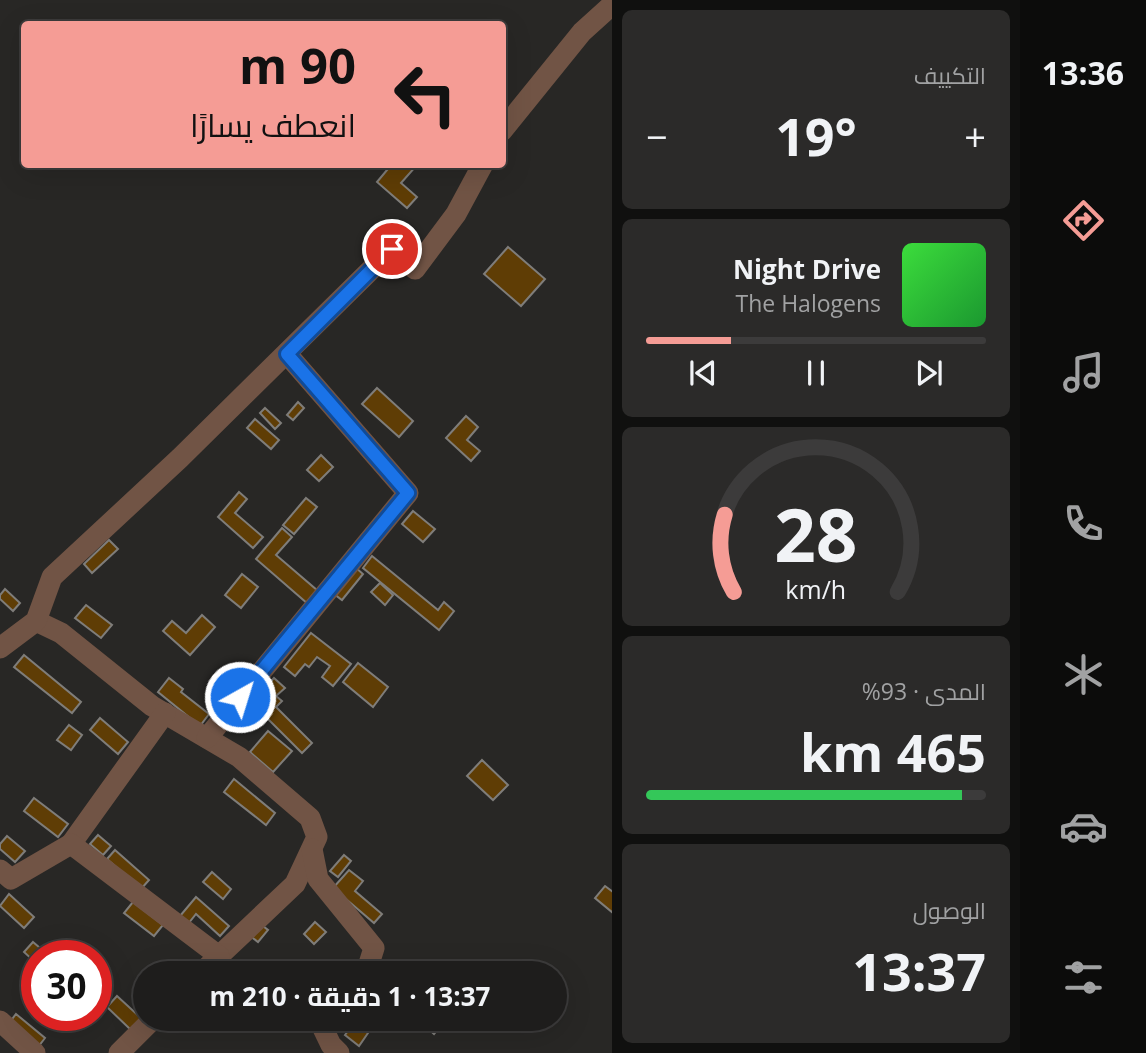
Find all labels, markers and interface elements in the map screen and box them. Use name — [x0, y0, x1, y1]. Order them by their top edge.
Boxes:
text: 90 m — [239, 32, 356, 98]
icon: left — [380, 49, 471, 140]
text: 13:36 — [1042, 51, 1124, 94]
text: التكييف — [914, 59, 986, 91]
text: 19° — [775, 100, 857, 171]
text: انعطف يسارًا — [190, 103, 356, 146]
text: − — [646, 110, 668, 162]
text: + — [964, 110, 986, 162]
icon: directions — [1059, 196, 1108, 245]
pin — [362, 219, 422, 279]
icon: arrive — [373, 230, 411, 268]
text: Night Drive — [733, 251, 881, 287]
text: The Halogens — [735, 287, 881, 319]
icon: music — [1059, 348, 1108, 397]
icon: previous — [684, 354, 722, 392]
icon: pause — [797, 354, 835, 392]
icon: next — [910, 354, 948, 392]
text: 28 — [774, 485, 858, 584]
icon: phone — [1059, 499, 1108, 548]
text: km/h — [786, 572, 846, 606]
icon: climate — [1059, 650, 1108, 699]
position arrow — [203, 660, 277, 734]
text: المدى · 93% — [862, 675, 986, 707]
text: 465 km — [800, 716, 986, 787]
icon: car — [1059, 802, 1108, 851]
text: الوصول — [913, 894, 986, 926]
text: 13:37 — [852, 935, 986, 1006]
speed limit sign: 30 — [21, 940, 112, 1031]
icon: filters — [1059, 953, 1108, 1002]
text: 13:37 · 1 دقيقة · 210 m — [210, 978, 490, 1014]

